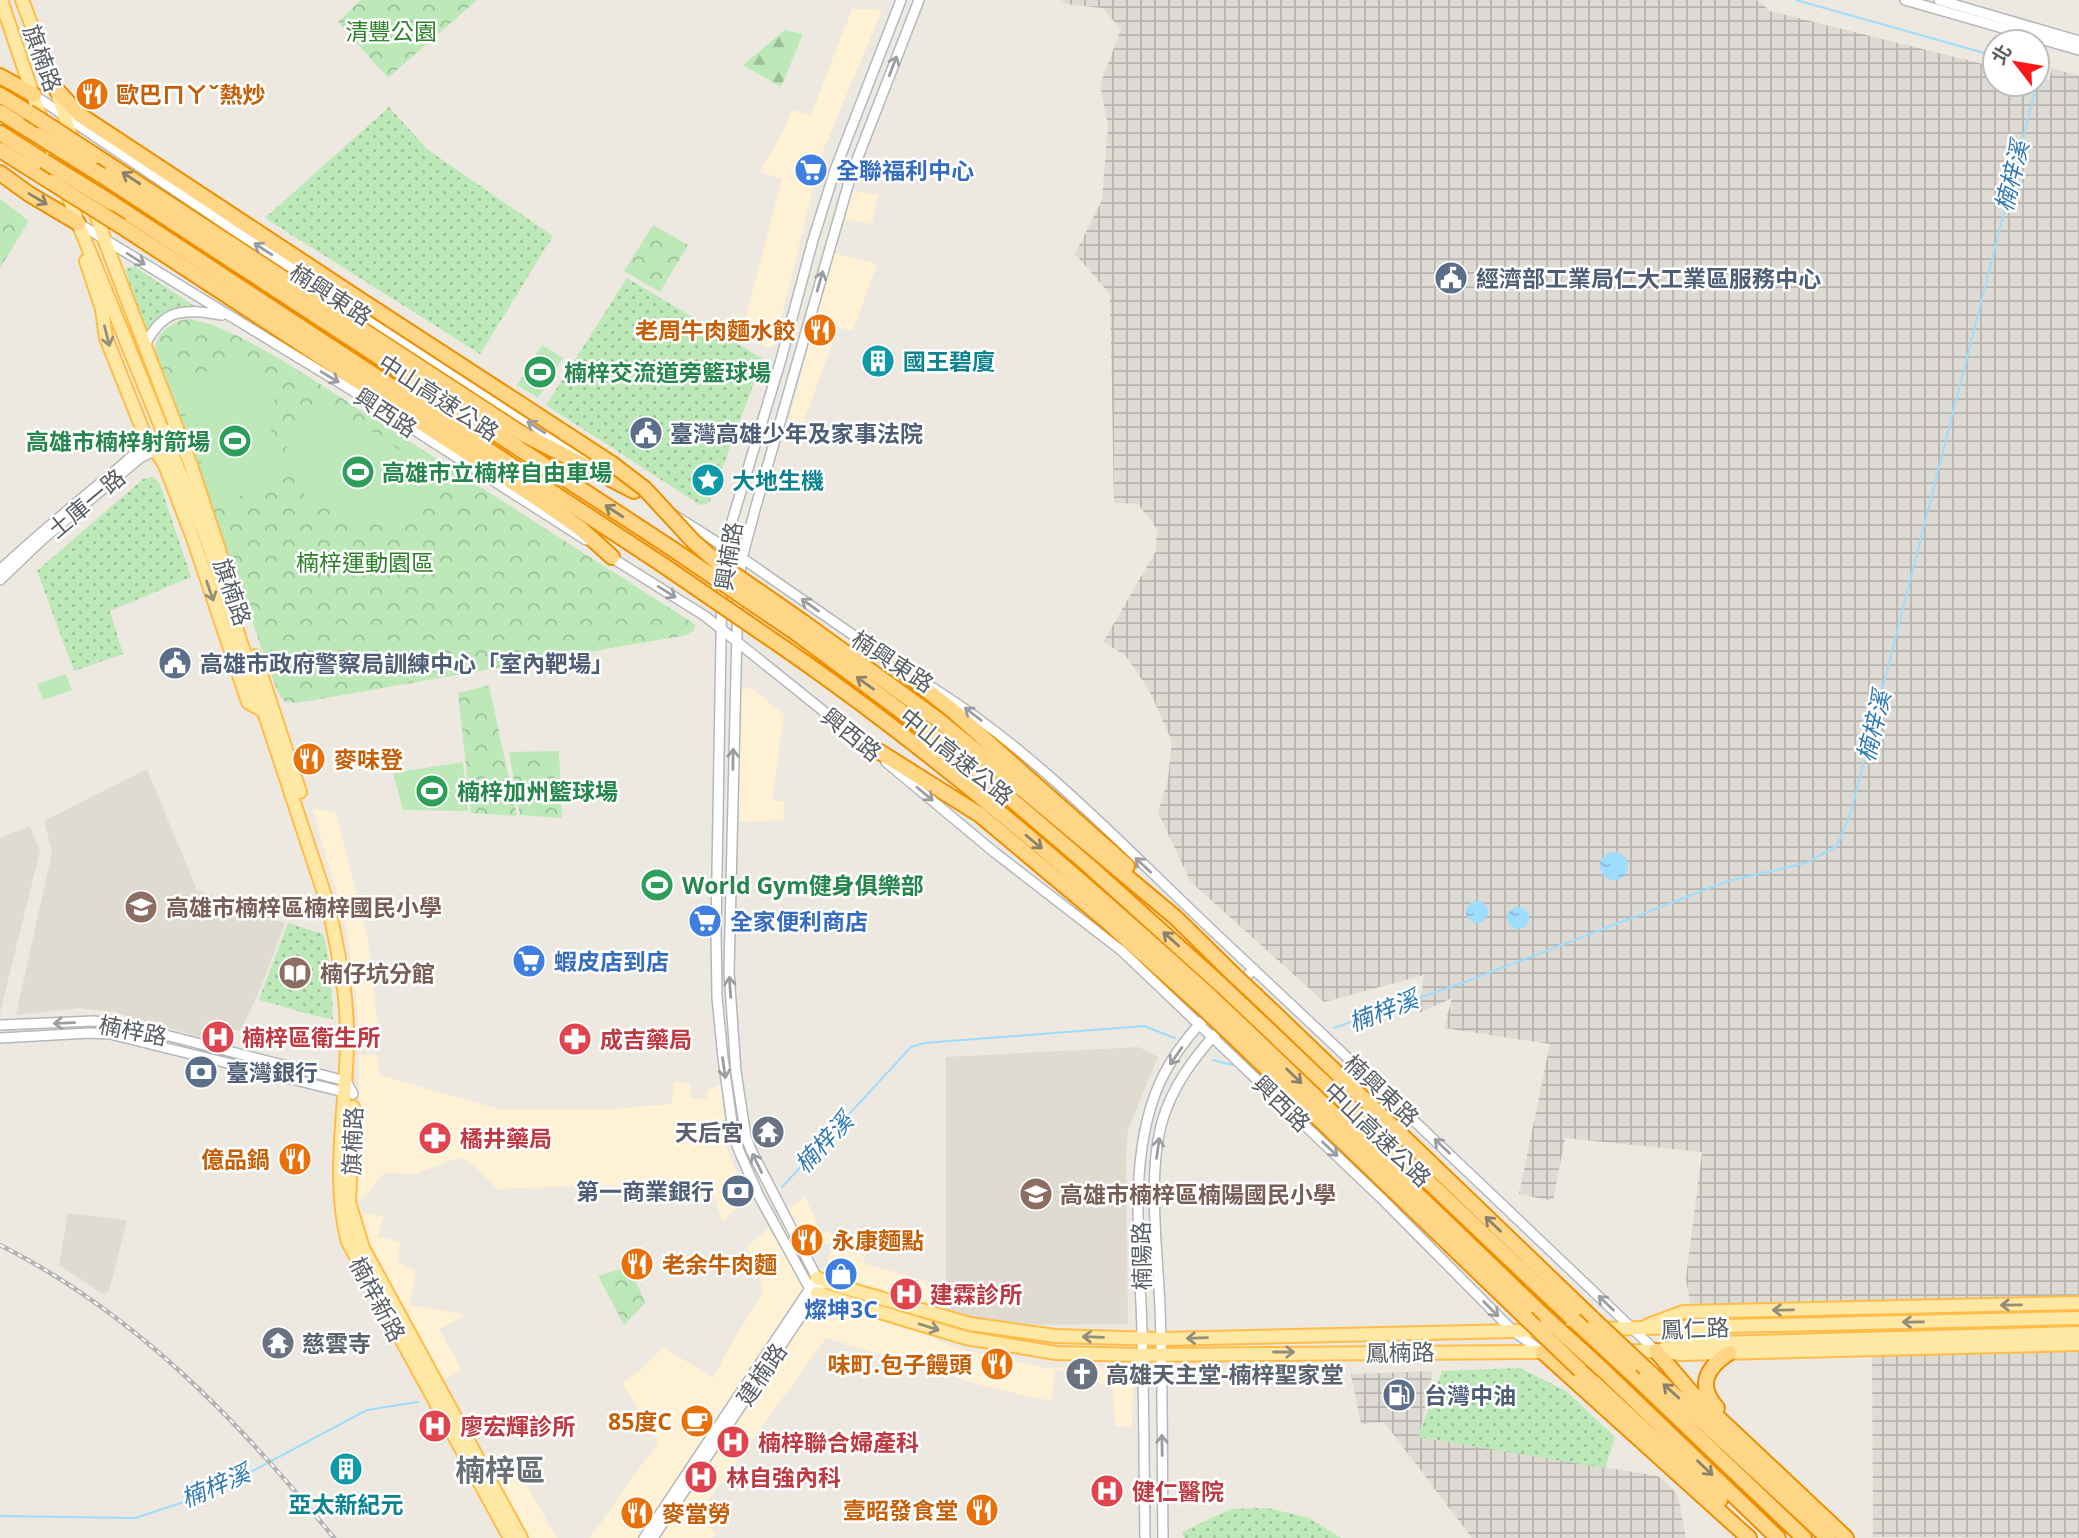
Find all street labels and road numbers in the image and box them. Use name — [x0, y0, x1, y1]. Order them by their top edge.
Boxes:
street label: 旗楠路 — [16, 20, 70, 96]
street label: 楠興東路 — [284, 256, 378, 332]
street label: 中山高速公路 — [372, 346, 506, 448]
street label: 興西路 — [348, 380, 424, 444]
street label: 土庫一路 — [40, 461, 132, 545]
street label: 興楠路 — [707, 519, 749, 593]
street label: 旗楠路 — [207, 554, 259, 630]
street label: 楠興東路 — [846, 623, 940, 699]
street label: 興西路 — [815, 700, 889, 768]
street label: 中山高速公路 — [893, 700, 1021, 812]
street label: 楠梓路 — [96, 1008, 170, 1052]
street label: 楠興東路 — [1337, 1047, 1427, 1133]
street label: 興西路 — [1246, 1068, 1318, 1138]
street label: 中山高速公路 — [1317, 1075, 1439, 1193]
street label: 旗楠路 — [335, 1106, 369, 1176]
street label: 楠陽路 — [1124, 1221, 1158, 1291]
street label: 楠梓新路 — [342, 1251, 414, 1347]
street label: 鳳仁路 — [1660, 1311, 1730, 1345]
street label: 鳳楠路 — [1365, 1335, 1435, 1369]
street label: 建楠路 — [728, 1336, 794, 1412]

